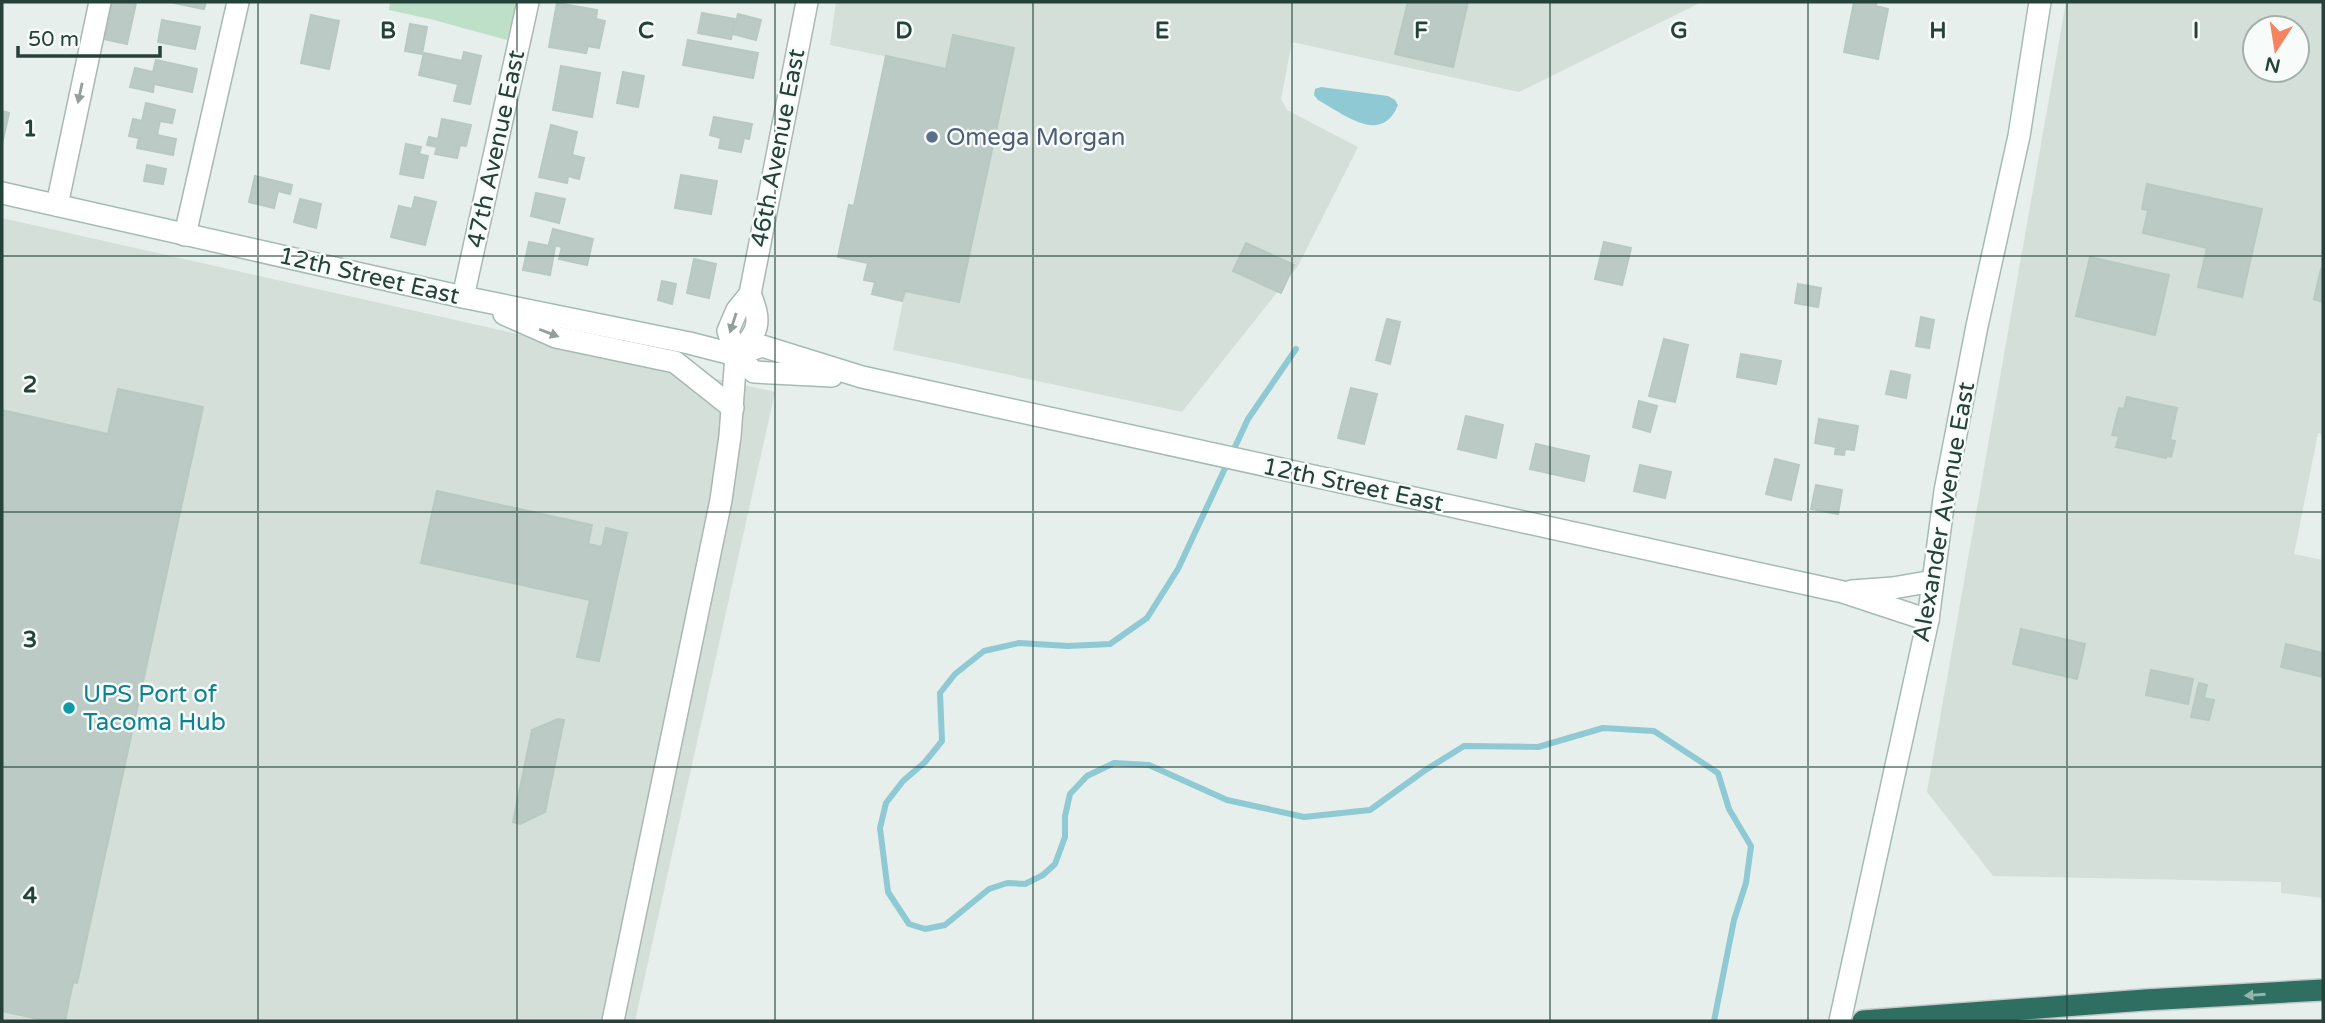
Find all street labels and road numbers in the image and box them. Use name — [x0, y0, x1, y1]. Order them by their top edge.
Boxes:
street label: 46th Avenue East — [745, 46, 811, 250]
street label: 47th Avenue East — [461, 47, 531, 251]
street label: 12th Street East — [276, 241, 462, 311]
street label: Alexander Avenue East — [1907, 380, 1981, 644]
street label: 12th Street East — [1260, 452, 1446, 518]

